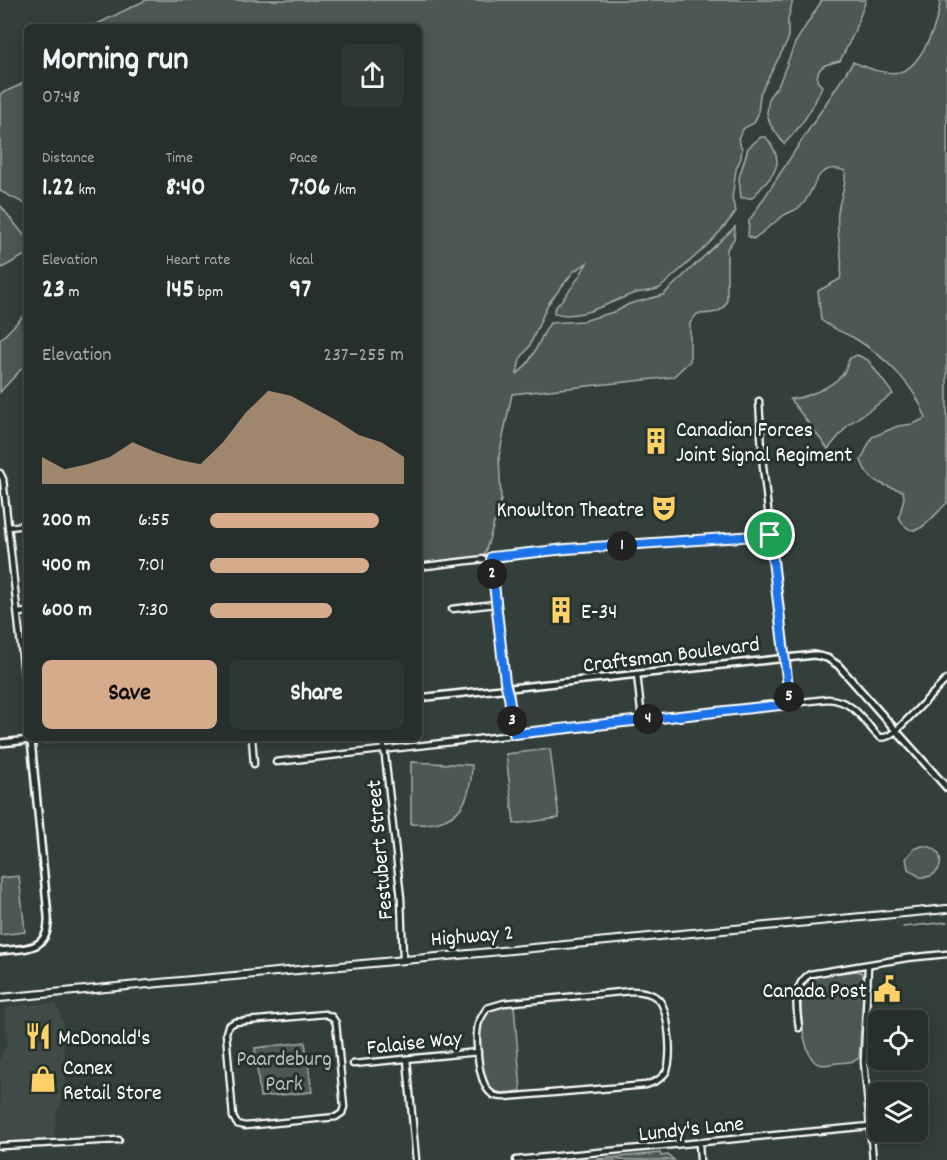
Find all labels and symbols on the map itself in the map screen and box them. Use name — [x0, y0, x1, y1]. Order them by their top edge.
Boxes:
place label: Canadian Forces Joint Signal Regiment — [676, 416, 852, 472]
building icon: Canadian Forces Joint Signal Regiment — [641, 426, 671, 456]
theatre icon: Knowlton Theatre — [649, 493, 679, 523]
place label: Knowlton Theatre — [497, 496, 644, 527]
pin — [744, 509, 795, 560]
pin: 1 — [607, 531, 637, 561]
pin: 2 — [477, 559, 507, 589]
building icon: E-34 — [546, 595, 576, 625]
place label: E-34 — [581, 598, 617, 629]
street label: Craftsman Boulevard — [581, 630, 762, 683]
pin: 5 — [774, 682, 804, 712]
pin: 4 — [633, 704, 663, 734]
pin: 3 — [497, 706, 527, 736]
street label: Festubert Street — [360, 778, 403, 921]
street label: Highway 2 — [430, 918, 515, 957]
public building icon: Canada Post — [872, 974, 902, 1004]
place label: Canada Post — [762, 977, 867, 1008]
restaurant icon: McDonald's — [23, 1021, 53, 1051]
place label: McDonald's — [58, 1024, 151, 1055]
street label: Falaise Way — [365, 1024, 465, 1065]
park label: Paardeburg Park — [236, 1045, 332, 1101]
place label: Canex Retail Store — [63, 1054, 162, 1110]
shop icon: Canex Retail Store — [28, 1064, 58, 1094]
street label: Lundy's Lane — [637, 1110, 746, 1151]

